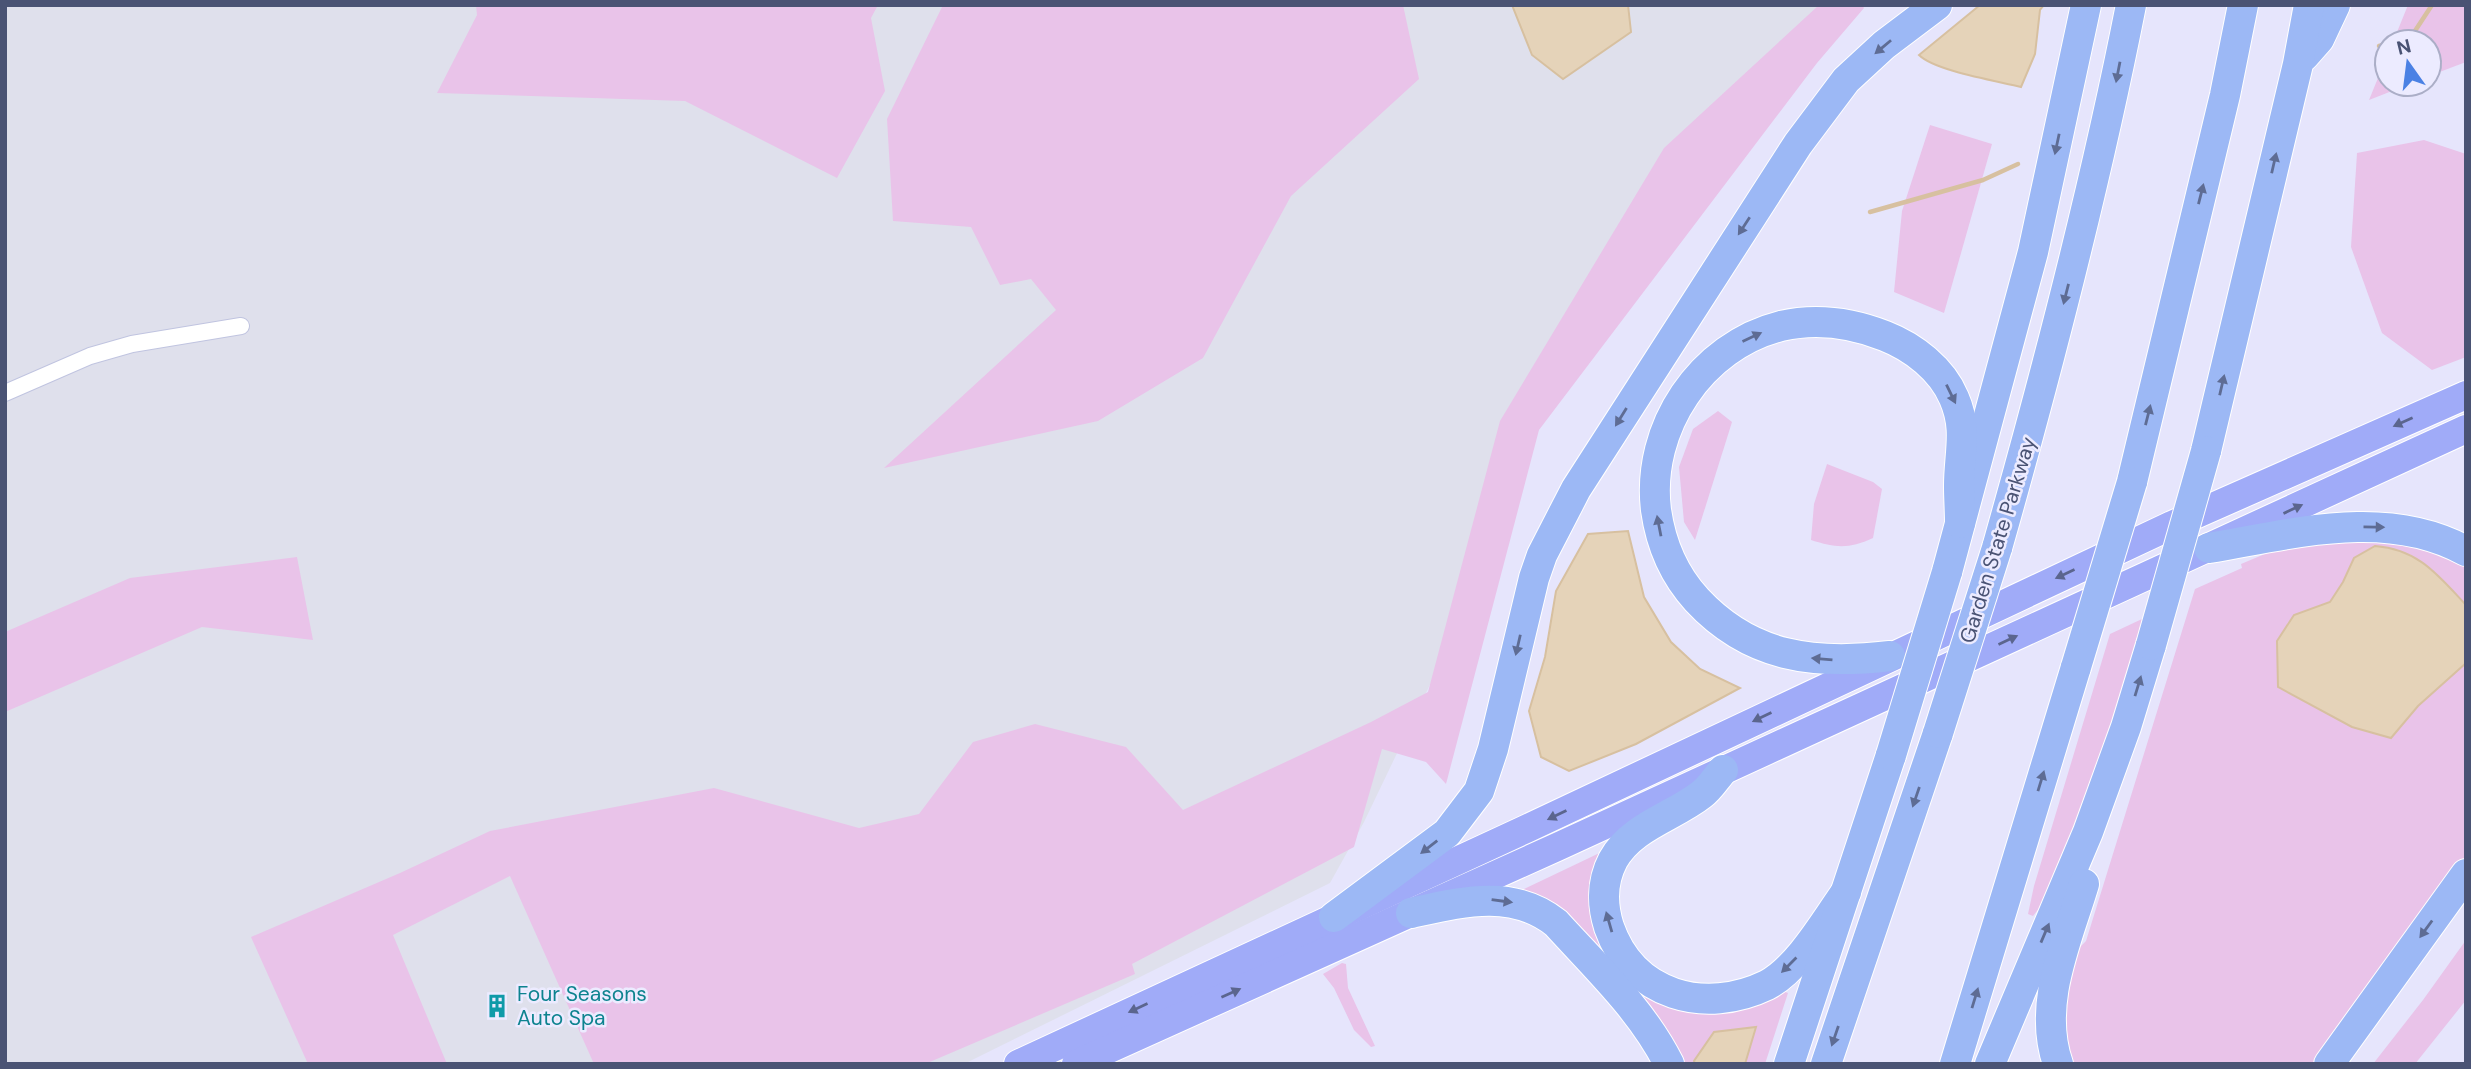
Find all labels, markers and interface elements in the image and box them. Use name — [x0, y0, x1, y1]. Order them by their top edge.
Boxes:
north arrow — [2373, 28, 2443, 98]
text: N — [2394, 33, 2414, 61]
one-way arrow — [1874, 39, 1892, 55]
one-way arrow — [2112, 61, 2123, 83]
one-way arrow — [2051, 133, 2062, 155]
one-way arrow — [2269, 152, 2280, 174]
one-way arrow — [2196, 183, 2207, 205]
one-way arrow — [1738, 216, 1751, 236]
one-way arrow — [2060, 283, 2071, 305]
one-way arrow — [1742, 331, 1762, 343]
one-way arrow — [2217, 374, 2228, 396]
one-way arrow — [1945, 384, 1956, 404]
one-way arrow — [2143, 404, 2154, 426]
one-way arrow — [1615, 408, 1628, 427]
one-way arrow — [2392, 417, 2413, 428]
street label: Garden State Parkway — [1953, 433, 2043, 647]
one-way arrow — [2283, 504, 2303, 515]
one-way arrow — [1654, 515, 1665, 537]
one-way arrow — [2363, 521, 2385, 533]
one-way arrow — [2055, 568, 2075, 580]
one-way arrow — [1512, 634, 1523, 656]
one-way arrow — [1998, 634, 2018, 646]
one-way arrow — [1811, 653, 1833, 664]
one-way arrow — [2134, 676, 2144, 697]
one-way arrow — [1752, 711, 1772, 722]
one-way arrow — [2037, 770, 2047, 791]
one-way arrow — [1910, 787, 1921, 808]
one-way arrow — [1547, 809, 1567, 820]
one-way arrow — [1420, 839, 1438, 854]
one-way arrow — [1491, 896, 1513, 907]
one-way arrow — [1603, 911, 1613, 932]
one-way arrow — [2419, 920, 2433, 938]
one-way arrow — [2039, 923, 2051, 943]
one-way arrow — [1782, 956, 1798, 973]
place label: Four Seasons Auto Spa — [517, 980, 647, 1032]
one-way arrow — [1221, 987, 1241, 999]
one-way arrow — [1970, 988, 1980, 1009]
building icon: Four Seasons Auto Spa — [483, 992, 511, 1020]
one-way arrow — [1128, 1002, 1148, 1014]
one-way arrow — [1829, 1026, 1840, 1047]

